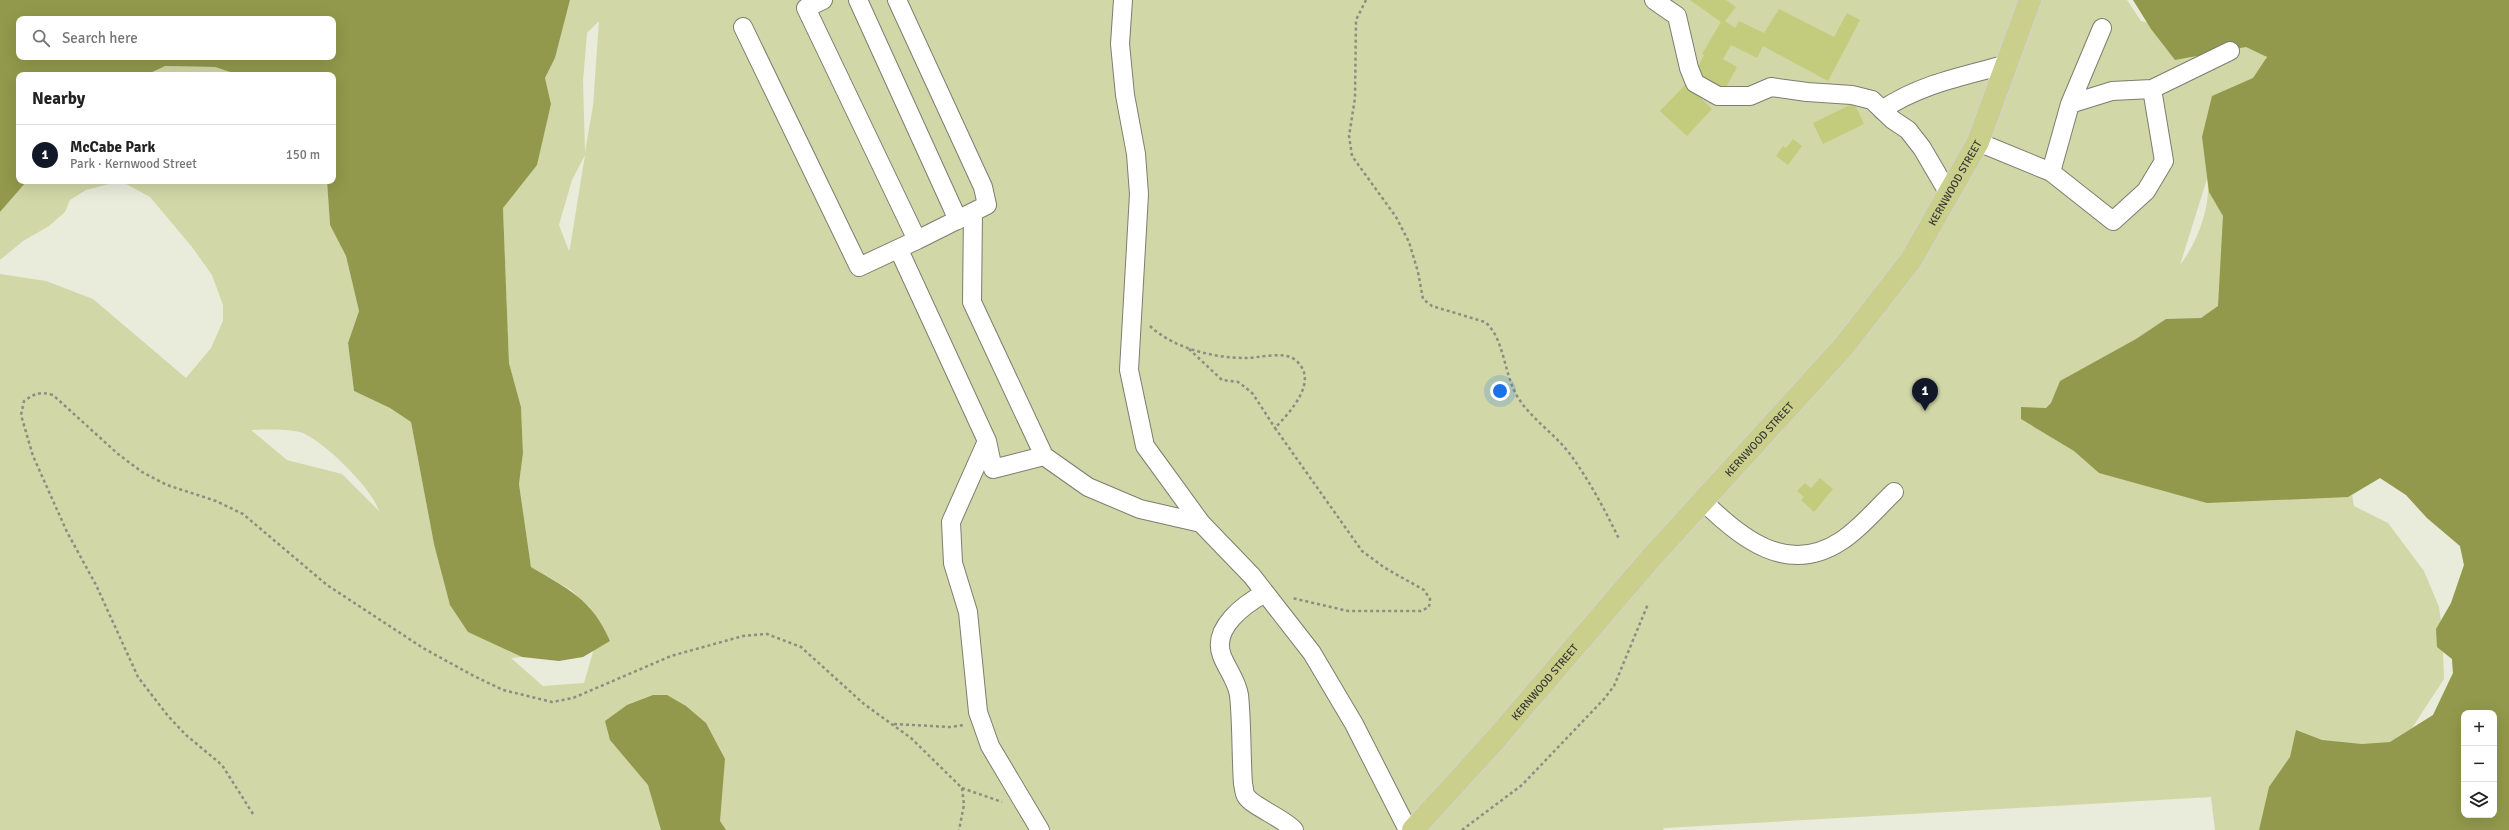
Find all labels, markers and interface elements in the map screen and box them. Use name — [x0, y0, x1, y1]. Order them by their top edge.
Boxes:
search box — [16, 16, 336, 60]
icon: search — [30, 27, 52, 49]
text: Search here — [62, 29, 138, 47]
text: Nearby — [32, 88, 85, 109]
text: McCabe Park — [70, 138, 155, 156]
street label: KERNWOOD STREET — [1926, 138, 1985, 228]
text: 1 — [41, 147, 49, 163]
text: 150 m — [286, 147, 320, 163]
text: Park · Kernwood Street — [70, 156, 197, 172]
pin: 1 — [1912, 378, 1938, 411]
your location — [1490, 381, 1510, 401]
street label: KERNWOOD STREET — [1722, 399, 1797, 479]
street label: KERNWOOD STREET — [1509, 641, 1582, 723]
map controls — [2461, 710, 2497, 818]
button: + — [2461, 710, 2497, 746]
button: − — [2461, 746, 2497, 782]
button: layers — [2461, 782, 2497, 818]

